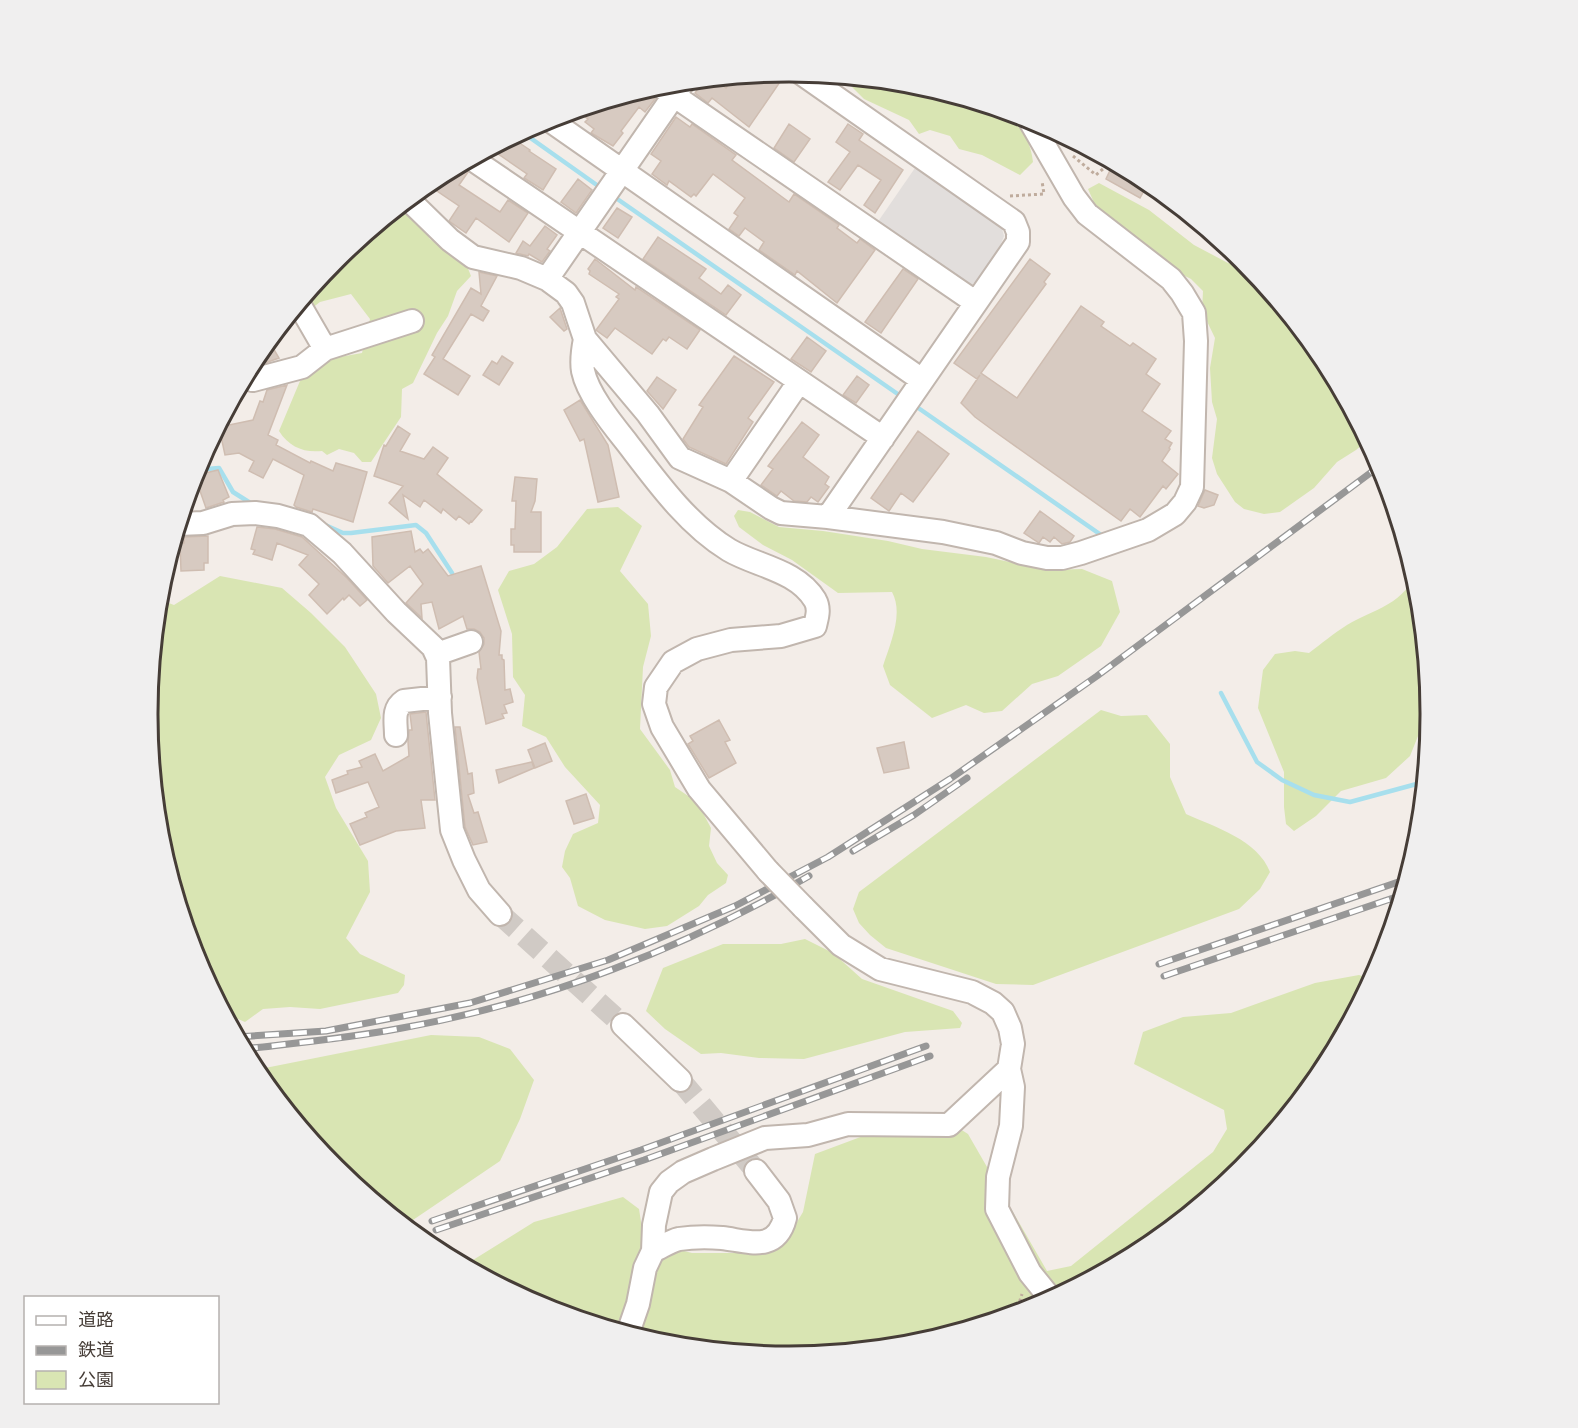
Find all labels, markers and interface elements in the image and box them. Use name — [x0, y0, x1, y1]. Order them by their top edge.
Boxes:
legend — [24, 1296, 219, 1404]
text: 道路 — [78, 1310, 114, 1330]
text: 鉄道 — [78, 1340, 114, 1360]
text: 公園 — [78, 1371, 114, 1390]

